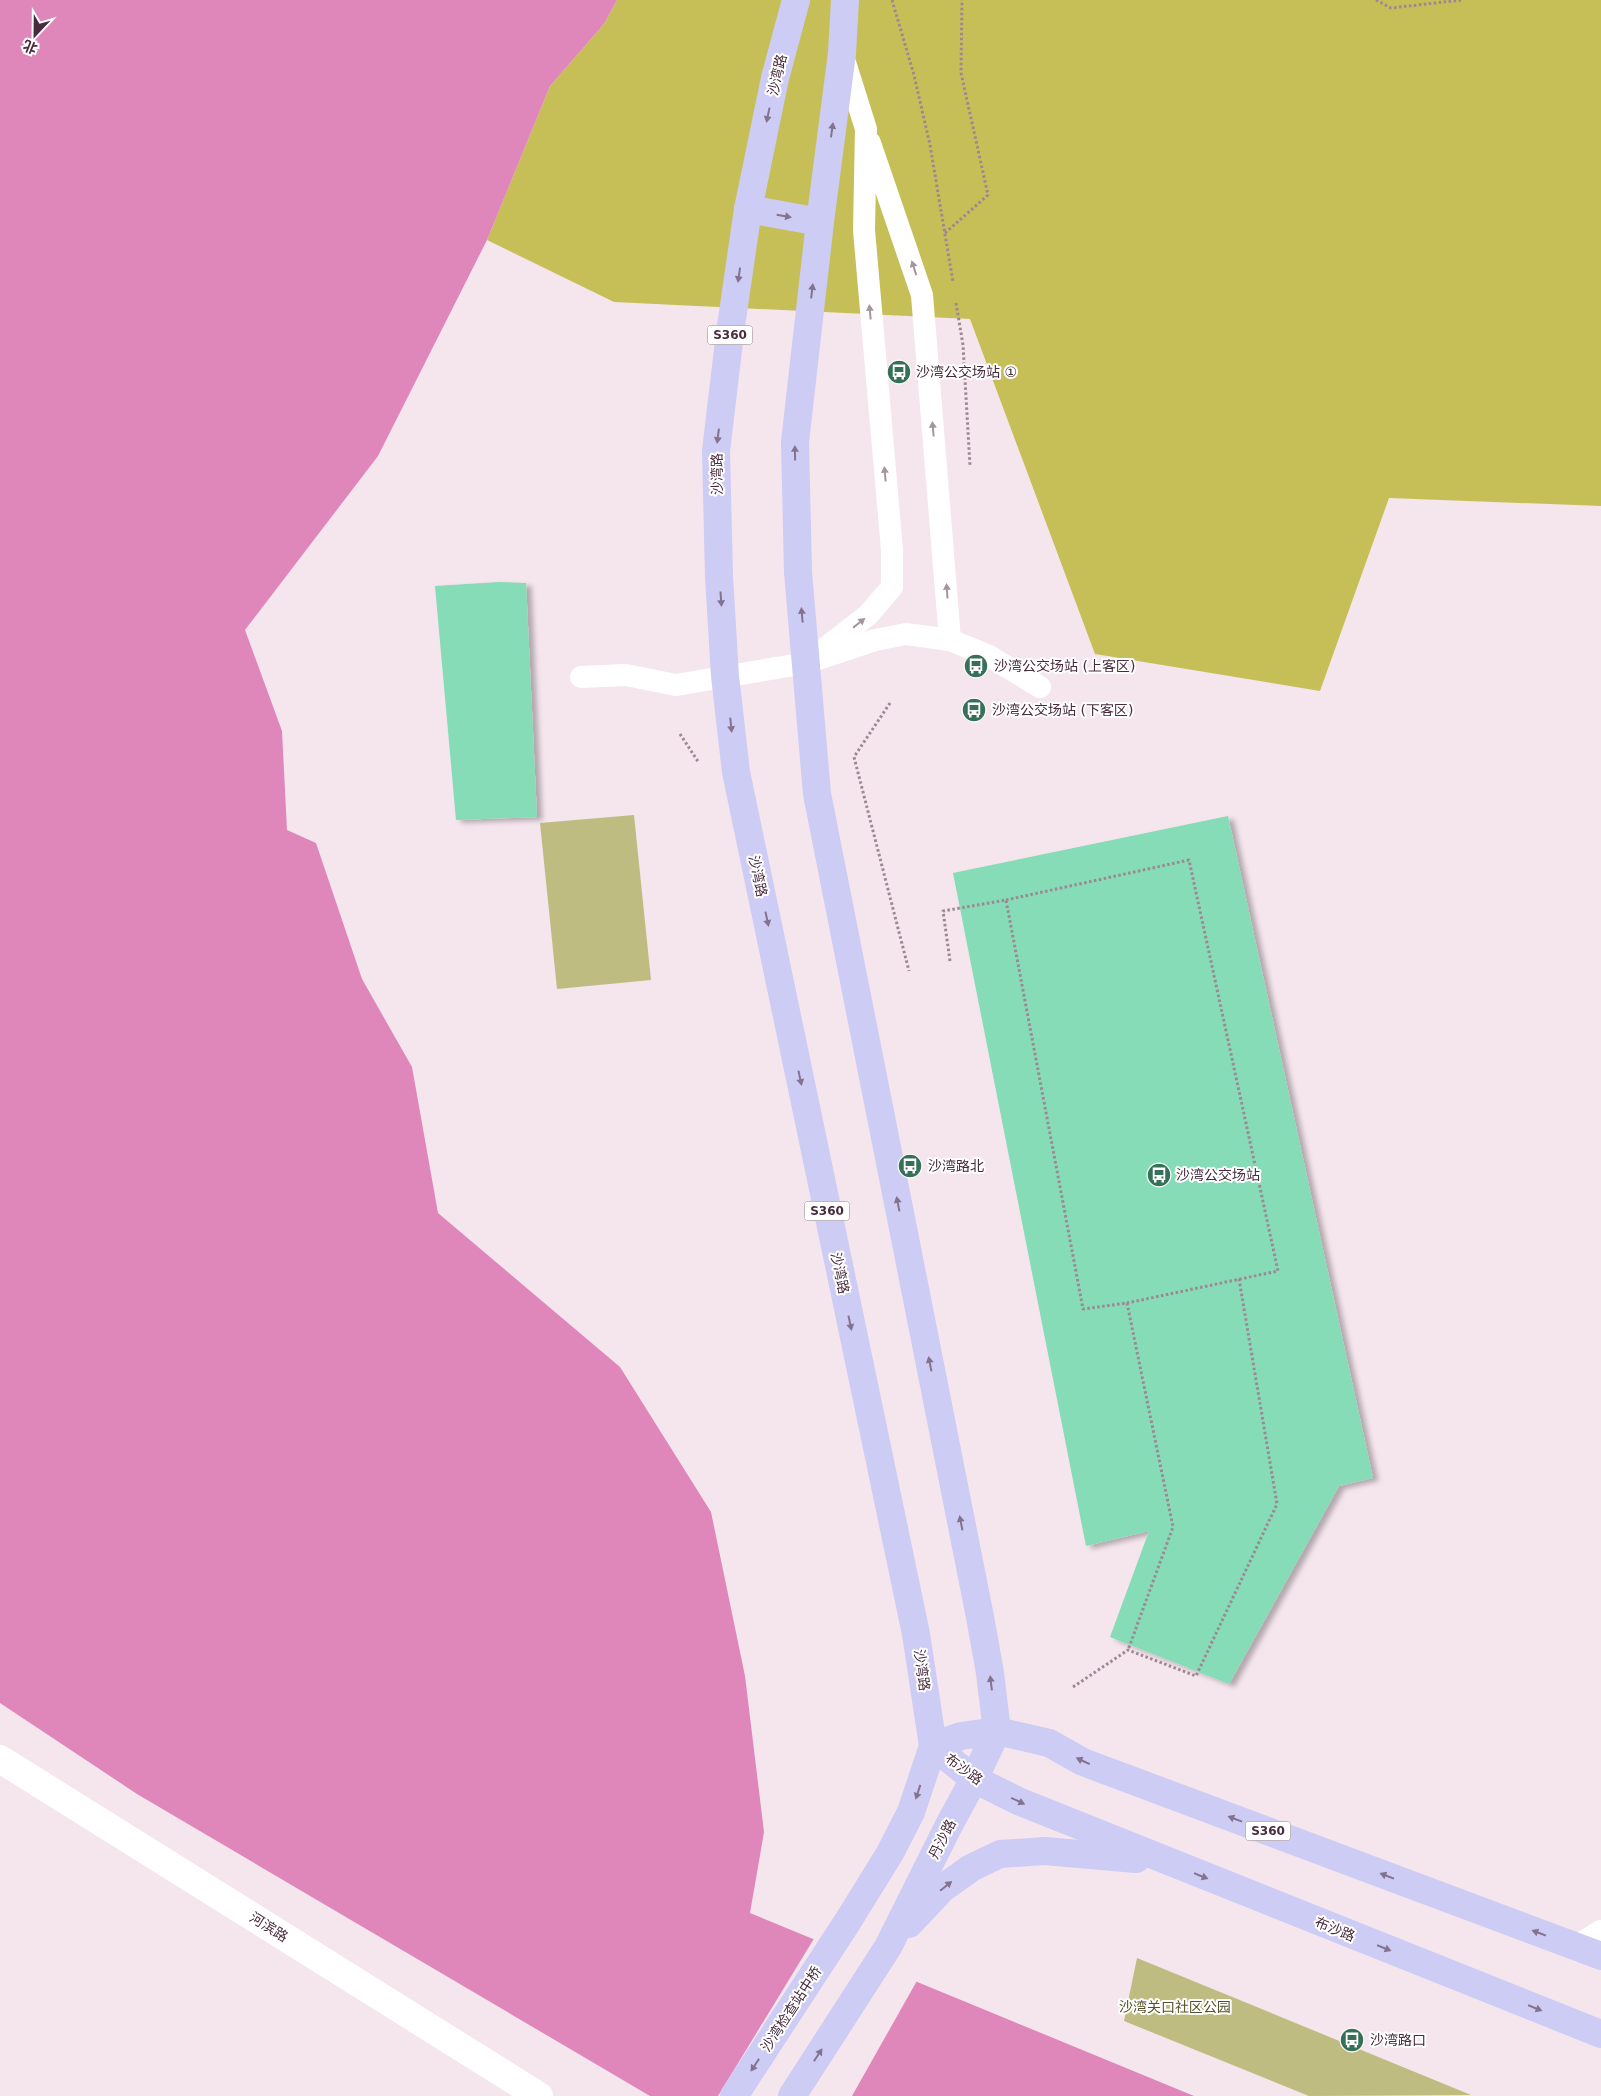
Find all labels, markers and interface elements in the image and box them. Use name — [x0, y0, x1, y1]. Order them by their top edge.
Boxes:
north arrow — [10, 10, 60, 60]
text: 北 — [21, 37, 40, 57]
street label: 沙湾路 — [764, 53, 790, 97]
one-way arrow — [764, 108, 772, 123]
one-way arrow — [828, 121, 836, 137]
one-way arrow — [777, 212, 793, 220]
one-way arrow — [910, 261, 917, 276]
one-way arrow — [735, 268, 743, 284]
one-way arrow — [808, 283, 816, 299]
one-way arrow — [866, 304, 874, 320]
road number: S360 — [708, 326, 752, 344]
bus stop icon: 沙湾公交场站 ① — [886, 359, 912, 385]
place label: 沙湾公交场站 ① — [916, 364, 1017, 380]
one-way arrow — [929, 421, 937, 437]
one-way arrow — [714, 429, 722, 445]
one-way arrow — [791, 444, 799, 460]
street label: 沙湾路 — [709, 453, 725, 495]
one-way arrow — [880, 466, 888, 482]
one-way arrow — [942, 583, 950, 599]
one-way arrow — [717, 591, 725, 607]
one-way arrow — [797, 607, 805, 623]
one-way arrow — [852, 618, 866, 628]
bus stop icon: 沙湾公交场站 (上客区) — [963, 653, 989, 679]
place label: 沙湾公交场站 (上客区) — [994, 658, 1135, 674]
bus stop icon: 沙湾公交场站 (下客区) — [961, 697, 987, 723]
place label: 沙湾公交场站 (下客区) — [992, 702, 1133, 718]
one-way arrow — [727, 717, 735, 733]
street label: 沙湾路 — [746, 854, 770, 898]
one-way arrow — [763, 911, 771, 927]
one-way arrow — [796, 1070, 804, 1086]
bus stop icon: 沙湾路北 — [897, 1153, 923, 1179]
place label: 沙湾路北 — [928, 1158, 984, 1174]
bus stop icon: 沙湾公交场站 — [1146, 1162, 1172, 1188]
place label: 沙湾公交场站 — [1176, 1167, 1260, 1183]
one-way arrow — [894, 1197, 902, 1212]
road number: S360 — [804, 1202, 850, 1220]
street label: 沙湾路 — [828, 1251, 852, 1295]
one-way arrow — [847, 1315, 855, 1331]
one-way arrow — [925, 1355, 933, 1371]
one-way arrow — [957, 1515, 965, 1531]
street label: 沙湾路 — [911, 1648, 933, 1692]
one-way arrow — [987, 1674, 995, 1690]
street label: 布沙路 — [942, 1750, 986, 1788]
one-way arrow — [1076, 1757, 1090, 1765]
one-way arrow — [914, 1785, 922, 1800]
one-way arrow — [1011, 1797, 1025, 1805]
one-way arrow — [1227, 1815, 1242, 1823]
street label: 丹沙路 — [925, 1817, 959, 1861]
road number: S360 — [1246, 1822, 1290, 1840]
one-way arrow — [1194, 1872, 1208, 1880]
one-way arrow — [1379, 1872, 1394, 1880]
one-way arrow — [939, 1881, 952, 1892]
street label: 河滨路 — [247, 1909, 291, 1945]
street label: 布沙路 — [1313, 1914, 1357, 1944]
one-way arrow — [1531, 1929, 1546, 1937]
one-way arrow — [1377, 1945, 1392, 1953]
street label: 沙湾检查站中桥 — [758, 1964, 824, 2054]
park label: 沙湾关口社区公园 — [1119, 1999, 1231, 2015]
one-way arrow — [1528, 2005, 1543, 2012]
bus stop icon: 沙湾路口 — [1339, 2027, 1365, 2053]
place label: 沙湾路口 — [1370, 2032, 1426, 2048]
one-way arrow — [814, 2048, 823, 2062]
one-way arrow — [750, 2058, 759, 2071]

